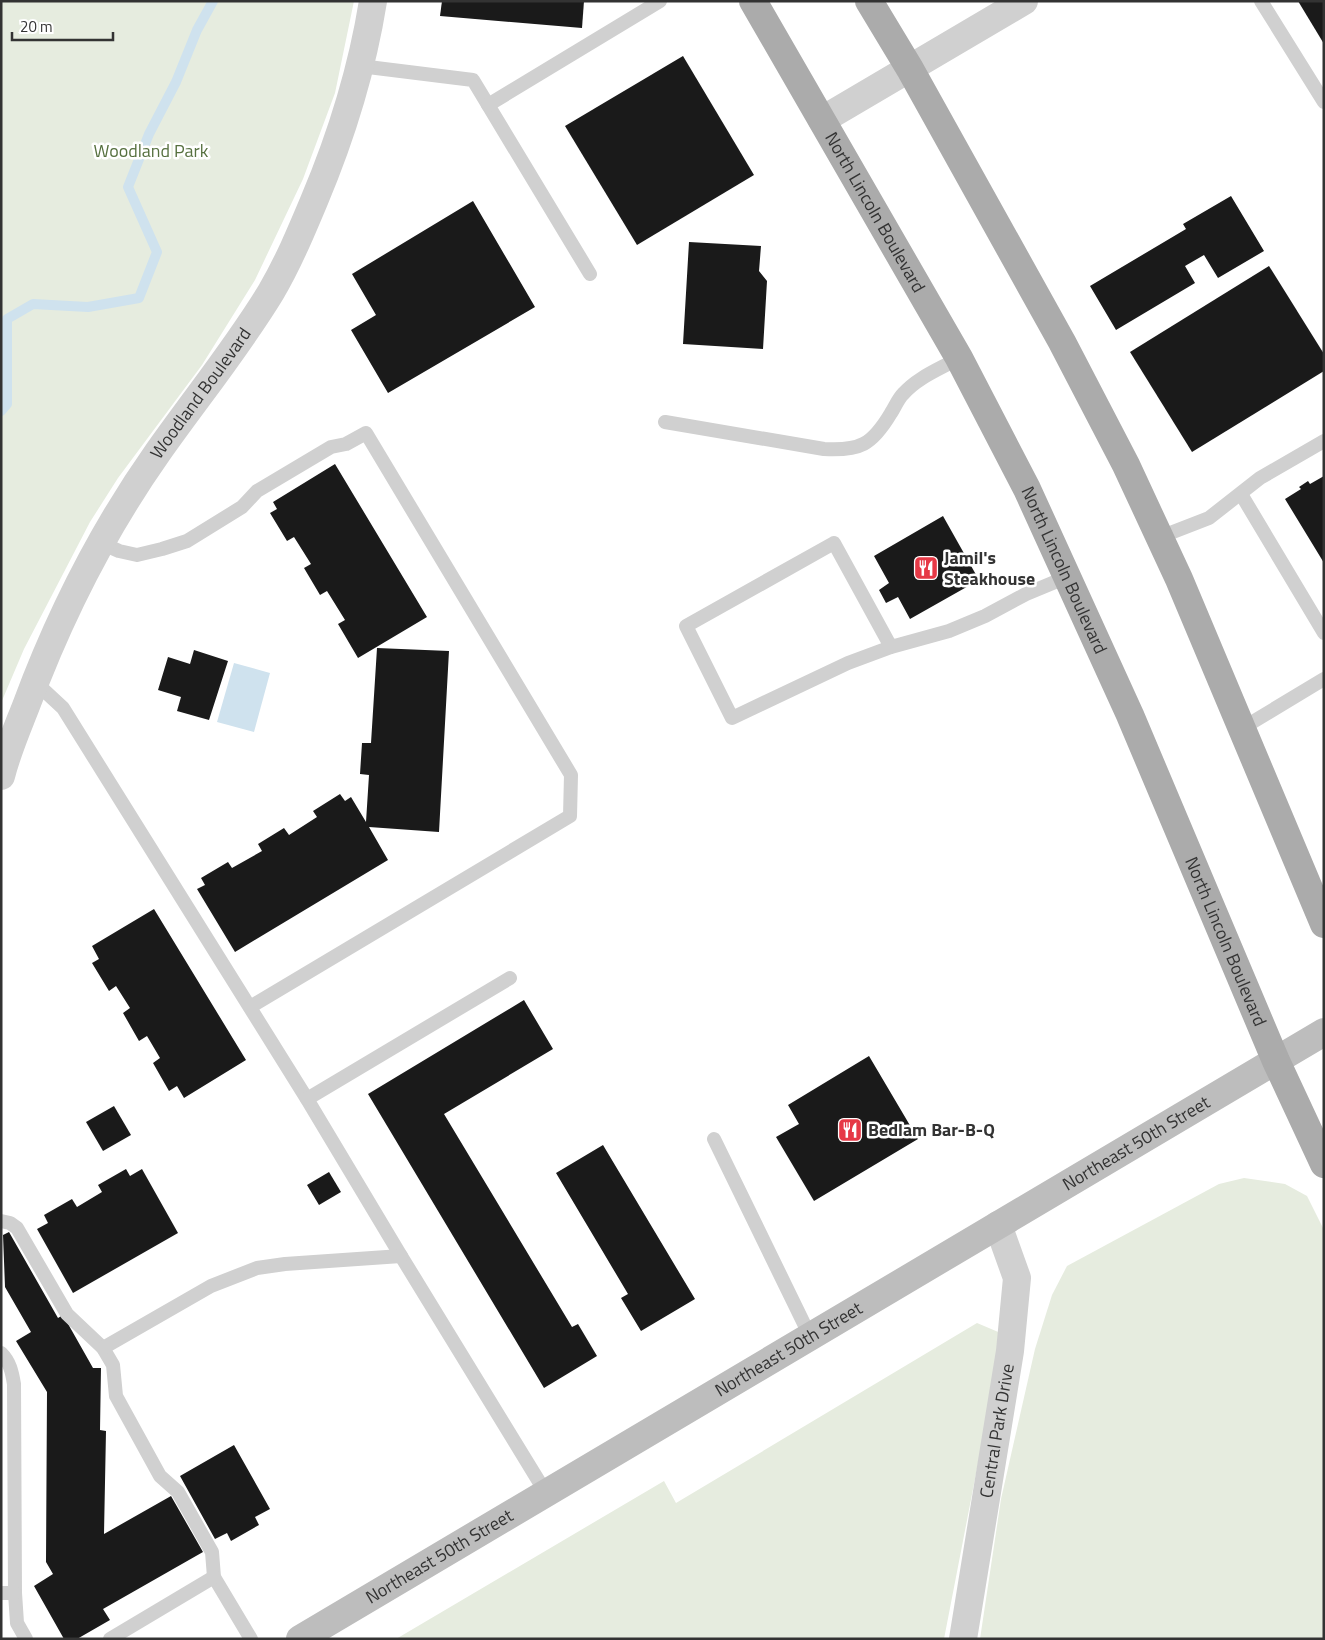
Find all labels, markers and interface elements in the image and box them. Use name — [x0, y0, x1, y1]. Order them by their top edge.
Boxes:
scale bar — [12, 10, 114, 42]
text: 20 m — [20, 15, 53, 38]
street label: North Lincoln Boulevard — [818, 127, 932, 297]
park label: Woodland Park — [94, 137, 209, 164]
street label: Woodland Boulevard — [143, 322, 257, 464]
street label: North Lincoln Boulevard — [1015, 482, 1114, 658]
place label: Jamil's Steakhouse — [944, 544, 1035, 592]
restaurant icon: Jamil's Steakhouse — [913, 555, 939, 581]
street label: North Lincoln Boulevard — [1178, 852, 1274, 1030]
street label: Northeast 50th Street — [1057, 1088, 1215, 1197]
place label: Bedlam Bar-B-Q — [868, 1116, 995, 1143]
restaurant icon: Bedlam Bar-B-Q — [837, 1117, 863, 1143]
street label: Northeast 50th Street — [710, 1294, 868, 1403]
street label: Central Park Drive — [972, 1361, 1021, 1500]
street label: Northeast 50th Street — [360, 1501, 518, 1610]

